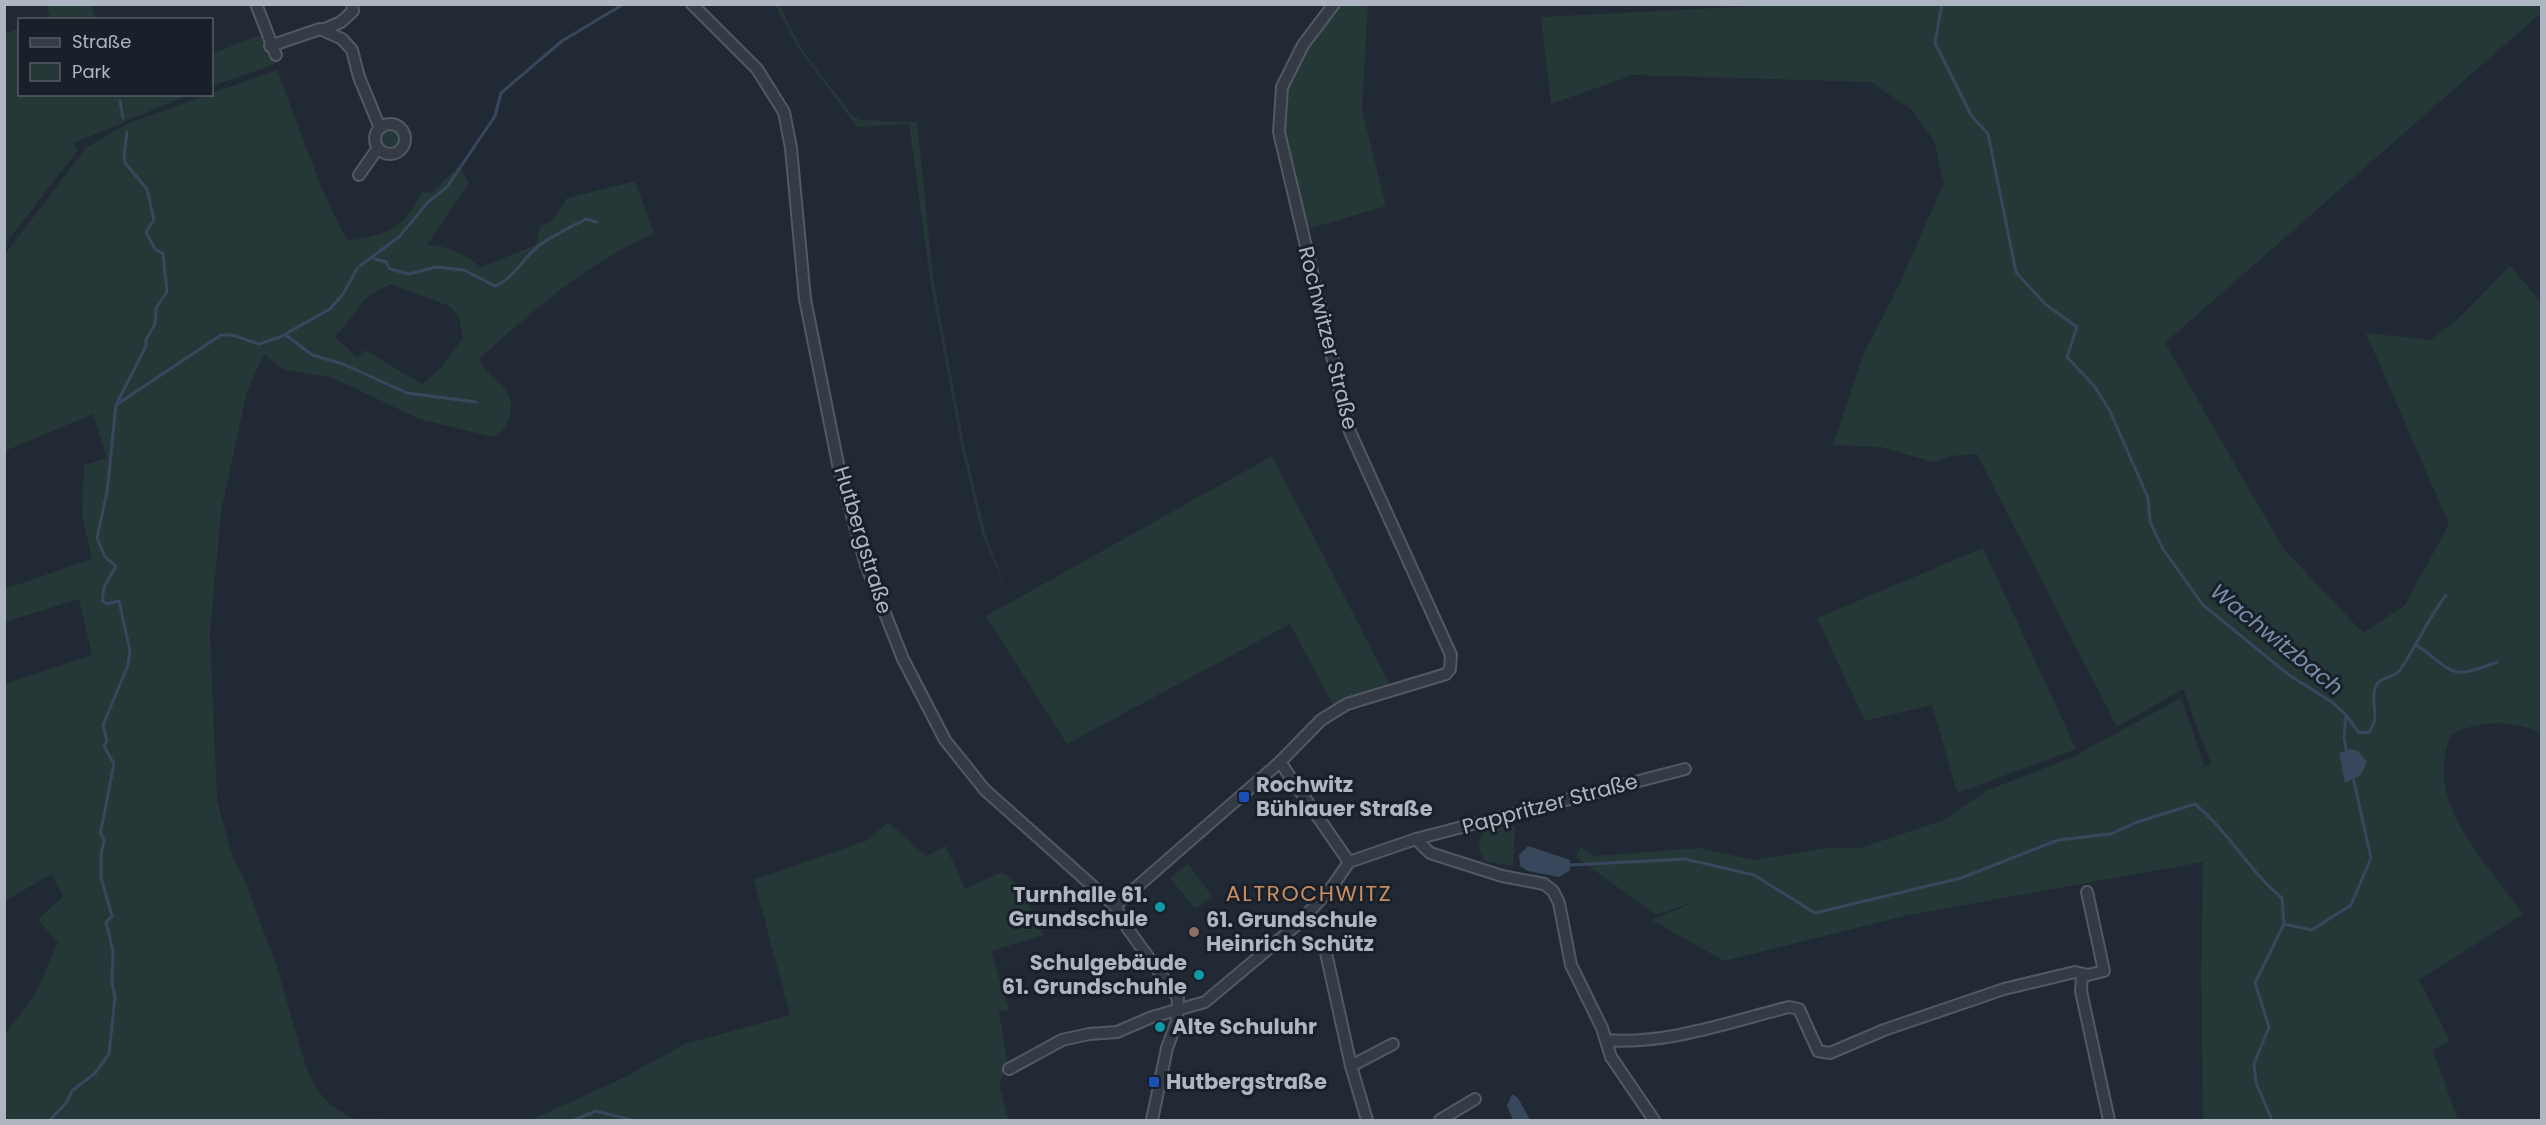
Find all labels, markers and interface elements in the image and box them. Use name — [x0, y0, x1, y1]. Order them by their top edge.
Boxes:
legend — [18, 18, 213, 96]
text: Straße — [72, 29, 131, 54]
text: Park — [72, 59, 111, 84]
street label: Rochwitzer Straße — [1292, 243, 1365, 432]
street label: Hutbergstraße — [827, 463, 900, 617]
water label: Wachwitzbach — [2204, 576, 2350, 703]
street label: Pappritzer Straße — [1459, 766, 1641, 841]
place label: Rochwitz Bühlauer Straße — [1256, 770, 1433, 823]
marker: Rochwitz Bühlauer Straße — [1237, 790, 1251, 804]
district label: ALTROCHWITZ — [1226, 878, 1392, 909]
place label: Turnhalle 61. Grundschule — [1009, 880, 1148, 933]
marker: Turnhalle 61. Grundschule — [1153, 900, 1167, 914]
place label: 61. Grundschule Heinrich Schütz — [1206, 905, 1377, 958]
marker: 61. Grundschule Heinrich Schütz — [1187, 925, 1201, 939]
place label: Schulgebäude 61. Grundschuhle — [1002, 948, 1187, 1001]
marker: Schulgebäude 61. Grundschuhle — [1192, 968, 1206, 982]
place label: Alte Schuluhr — [1172, 1012, 1317, 1041]
marker: Alte Schuluhr — [1153, 1020, 1167, 1034]
place label: Hutbergstraße — [1166, 1067, 1327, 1096]
marker: Hutbergstraße — [1147, 1075, 1161, 1089]

